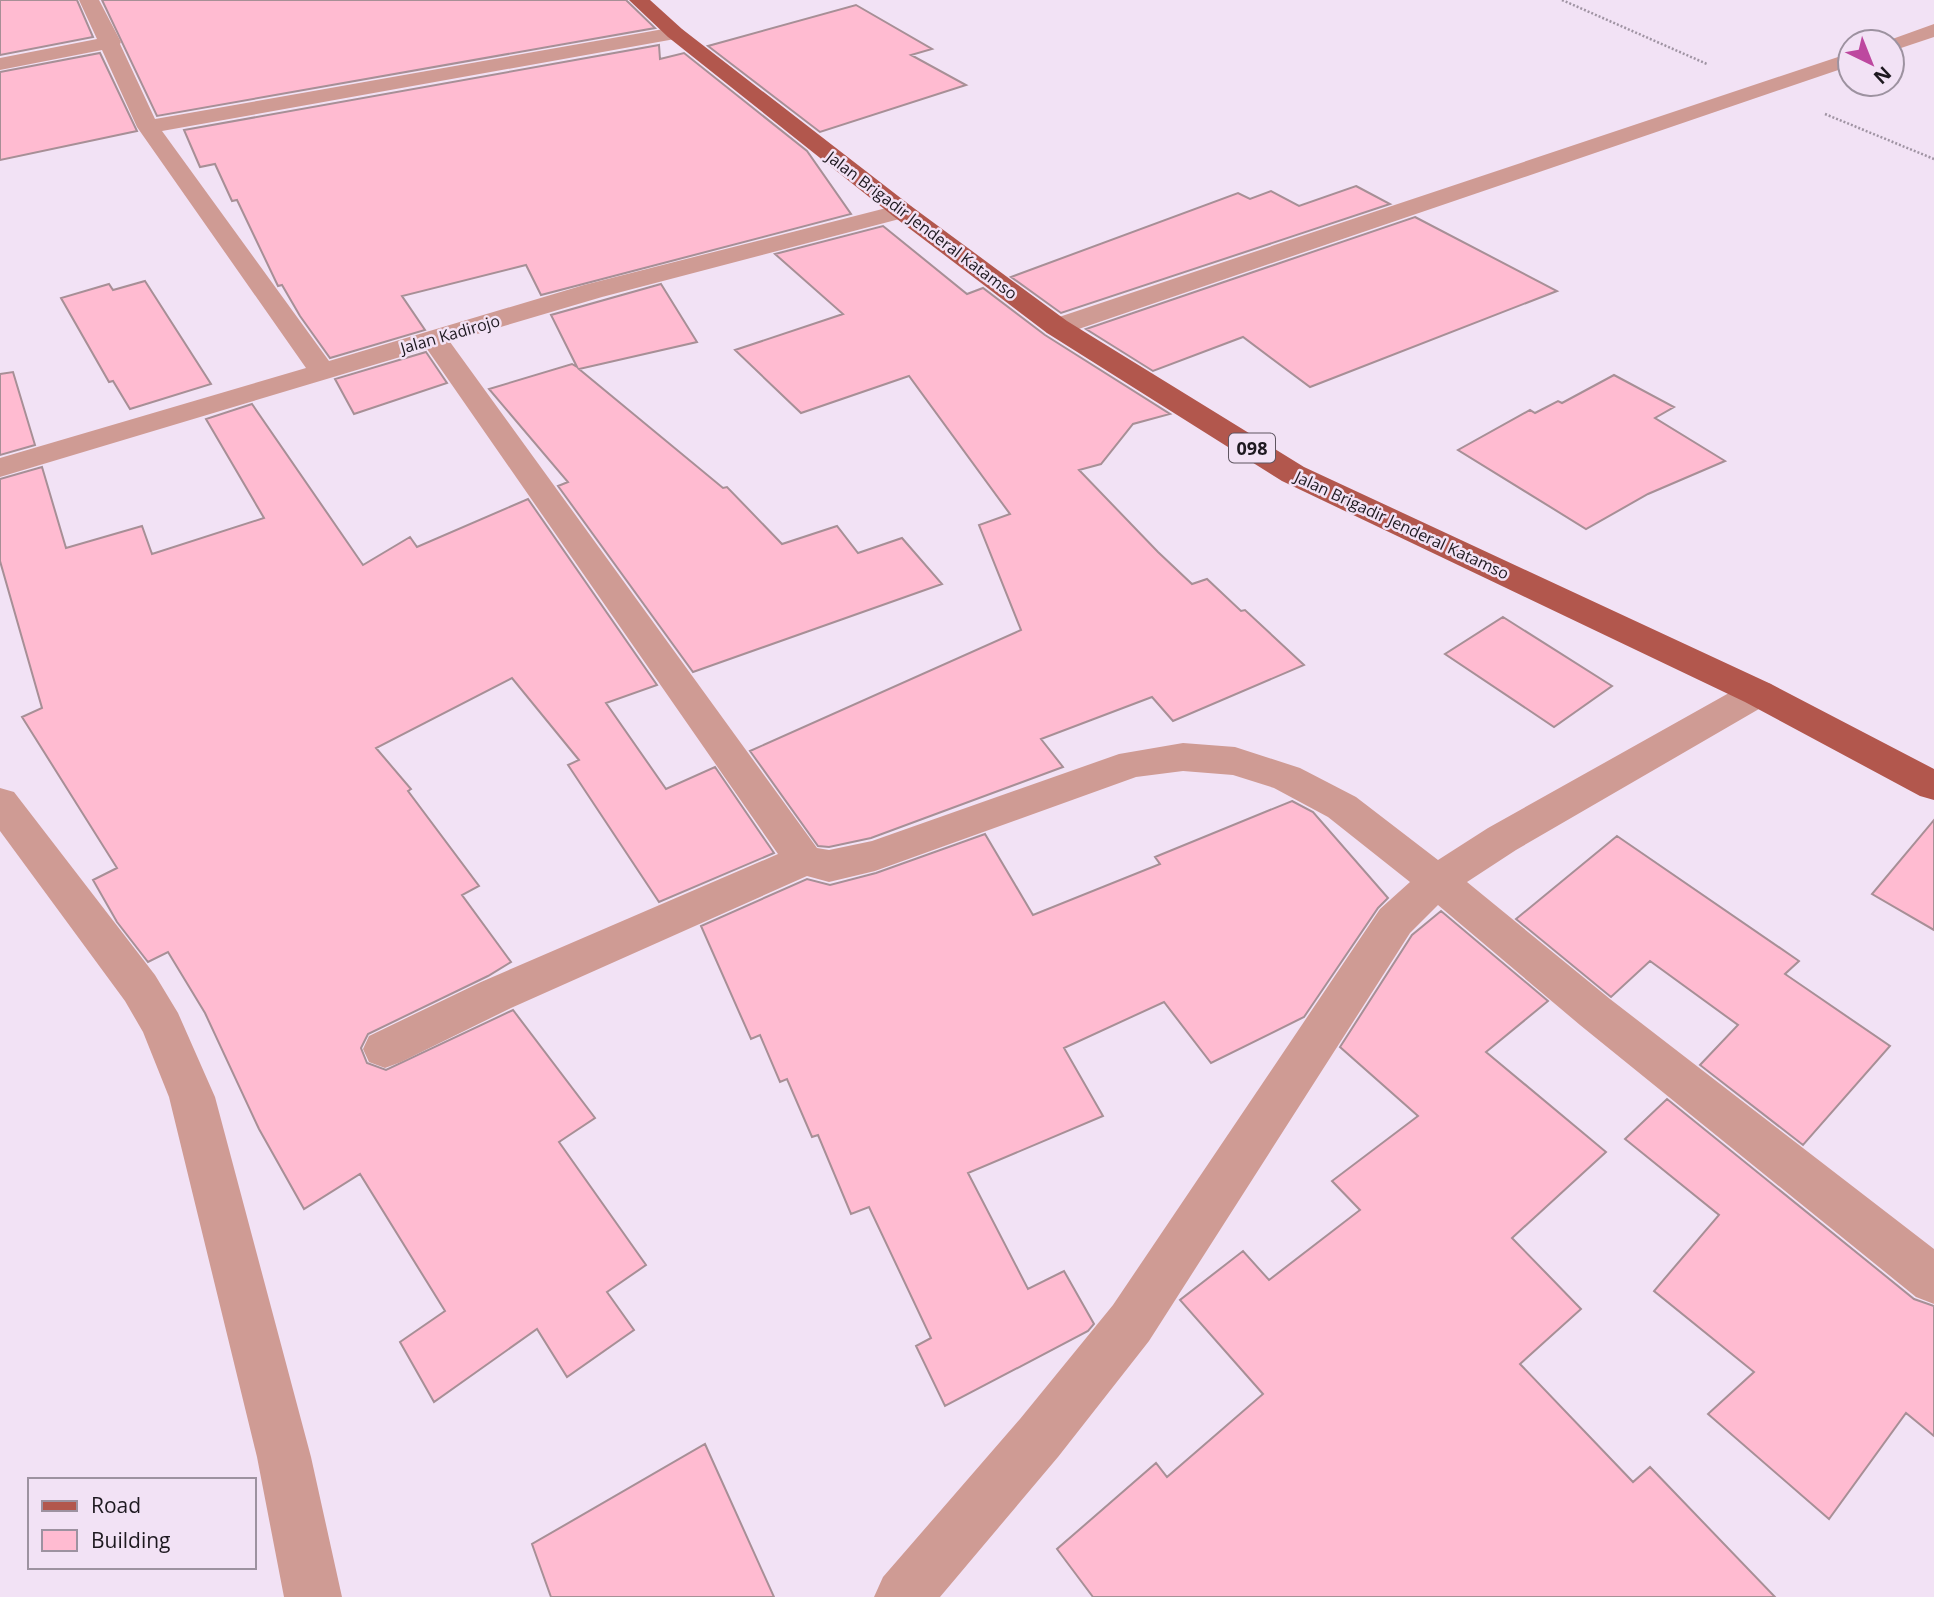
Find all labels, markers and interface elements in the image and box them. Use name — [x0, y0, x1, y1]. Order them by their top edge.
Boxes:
north arrow — [1836, 28, 1906, 98]
text: N — [1868, 61, 1897, 90]
street label: Jalan Brigadir Jenderal Katamso — [820, 145, 1022, 304]
street label: Jalan Kadirojo — [396, 309, 502, 359]
road number: 098 — [1229, 434, 1275, 462]
street label: Jalan Brigadir Jenderal Katamso — [1290, 465, 1513, 584]
legend — [28, 1478, 256, 1569]
text: Road — [91, 1491, 141, 1519]
text: Building — [91, 1526, 170, 1554]

